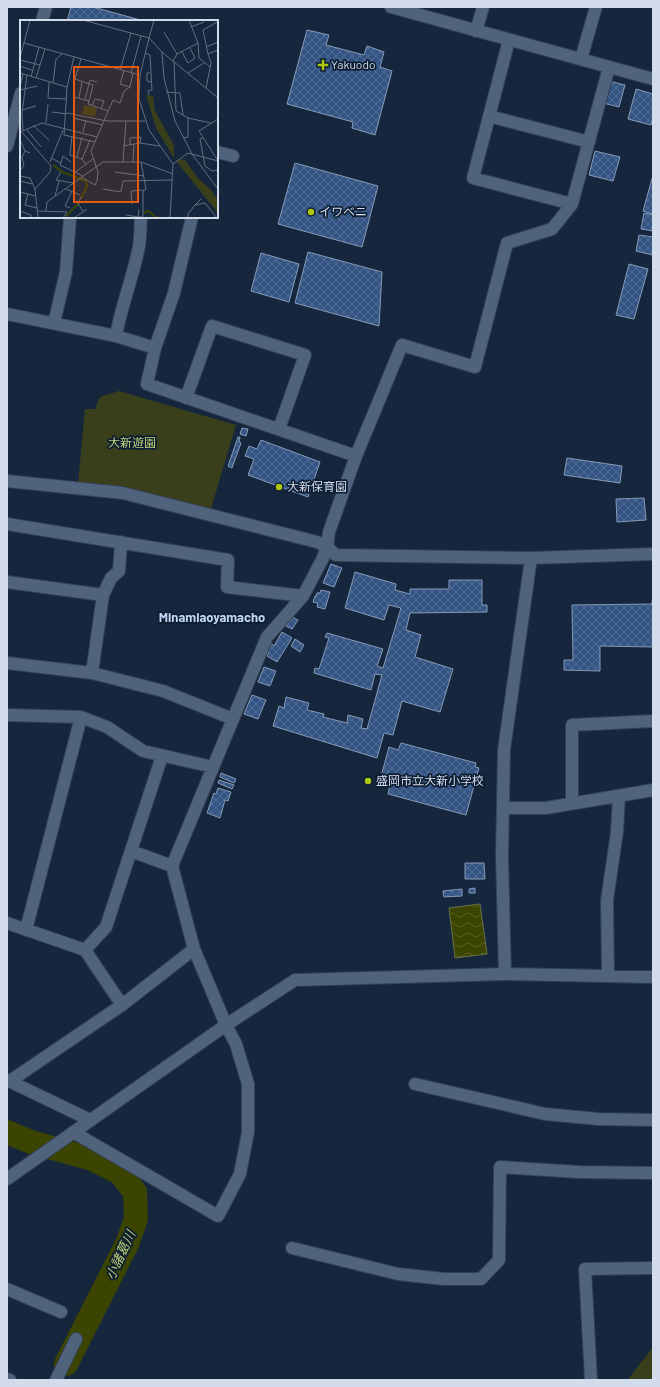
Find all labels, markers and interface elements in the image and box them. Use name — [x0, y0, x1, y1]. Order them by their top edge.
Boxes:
inset map — [20, 20, 218, 218]
place label: Yakuodo — [331, 57, 375, 71]
marker: Yakuodo — [318, 60, 328, 70]
place label: イワベニ — [319, 204, 367, 218]
marker: イワベニ — [306, 207, 316, 217]
park label: 大新遊園 — [108, 435, 156, 449]
place label: 大新保育園 — [287, 479, 347, 493]
marker: 大新保育園 — [274, 482, 284, 492]
district label: Minamiaoyamacho — [159, 609, 265, 625]
place label: 盛岡市立大新小学校 — [376, 773, 484, 787]
marker: 盛岡市立大新小学校 — [363, 776, 373, 786]
water label: 小諸葛川 — [102, 1226, 139, 1282]

